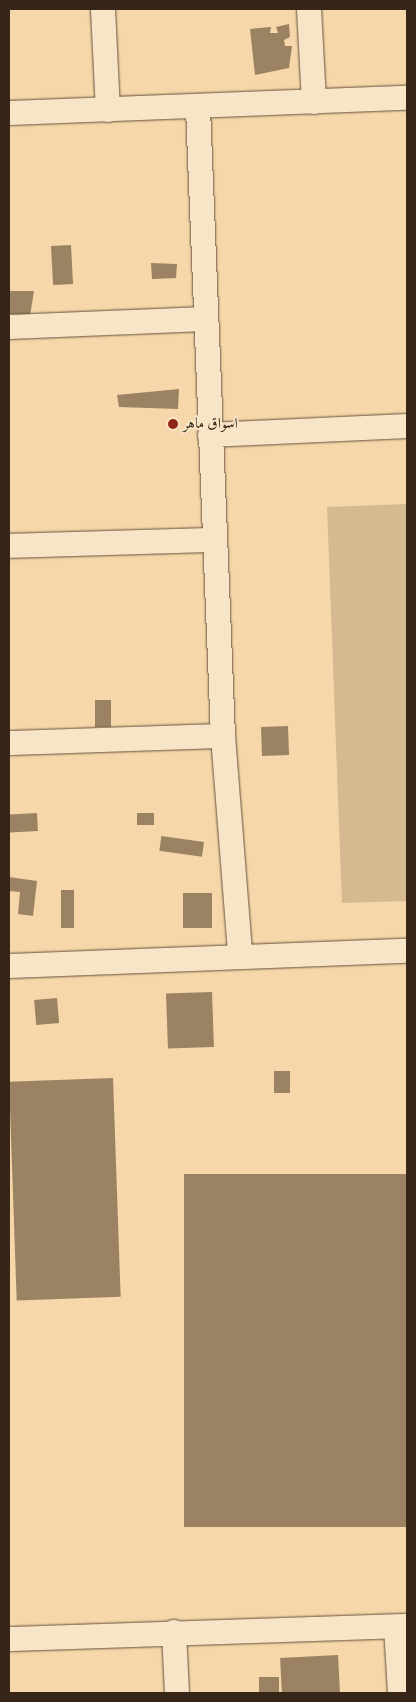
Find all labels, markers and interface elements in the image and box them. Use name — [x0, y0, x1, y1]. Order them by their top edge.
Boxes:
place label: اسواق ماهر — [183, 415, 238, 433]
marker: اسواق ماهر — [167, 418, 179, 430]

